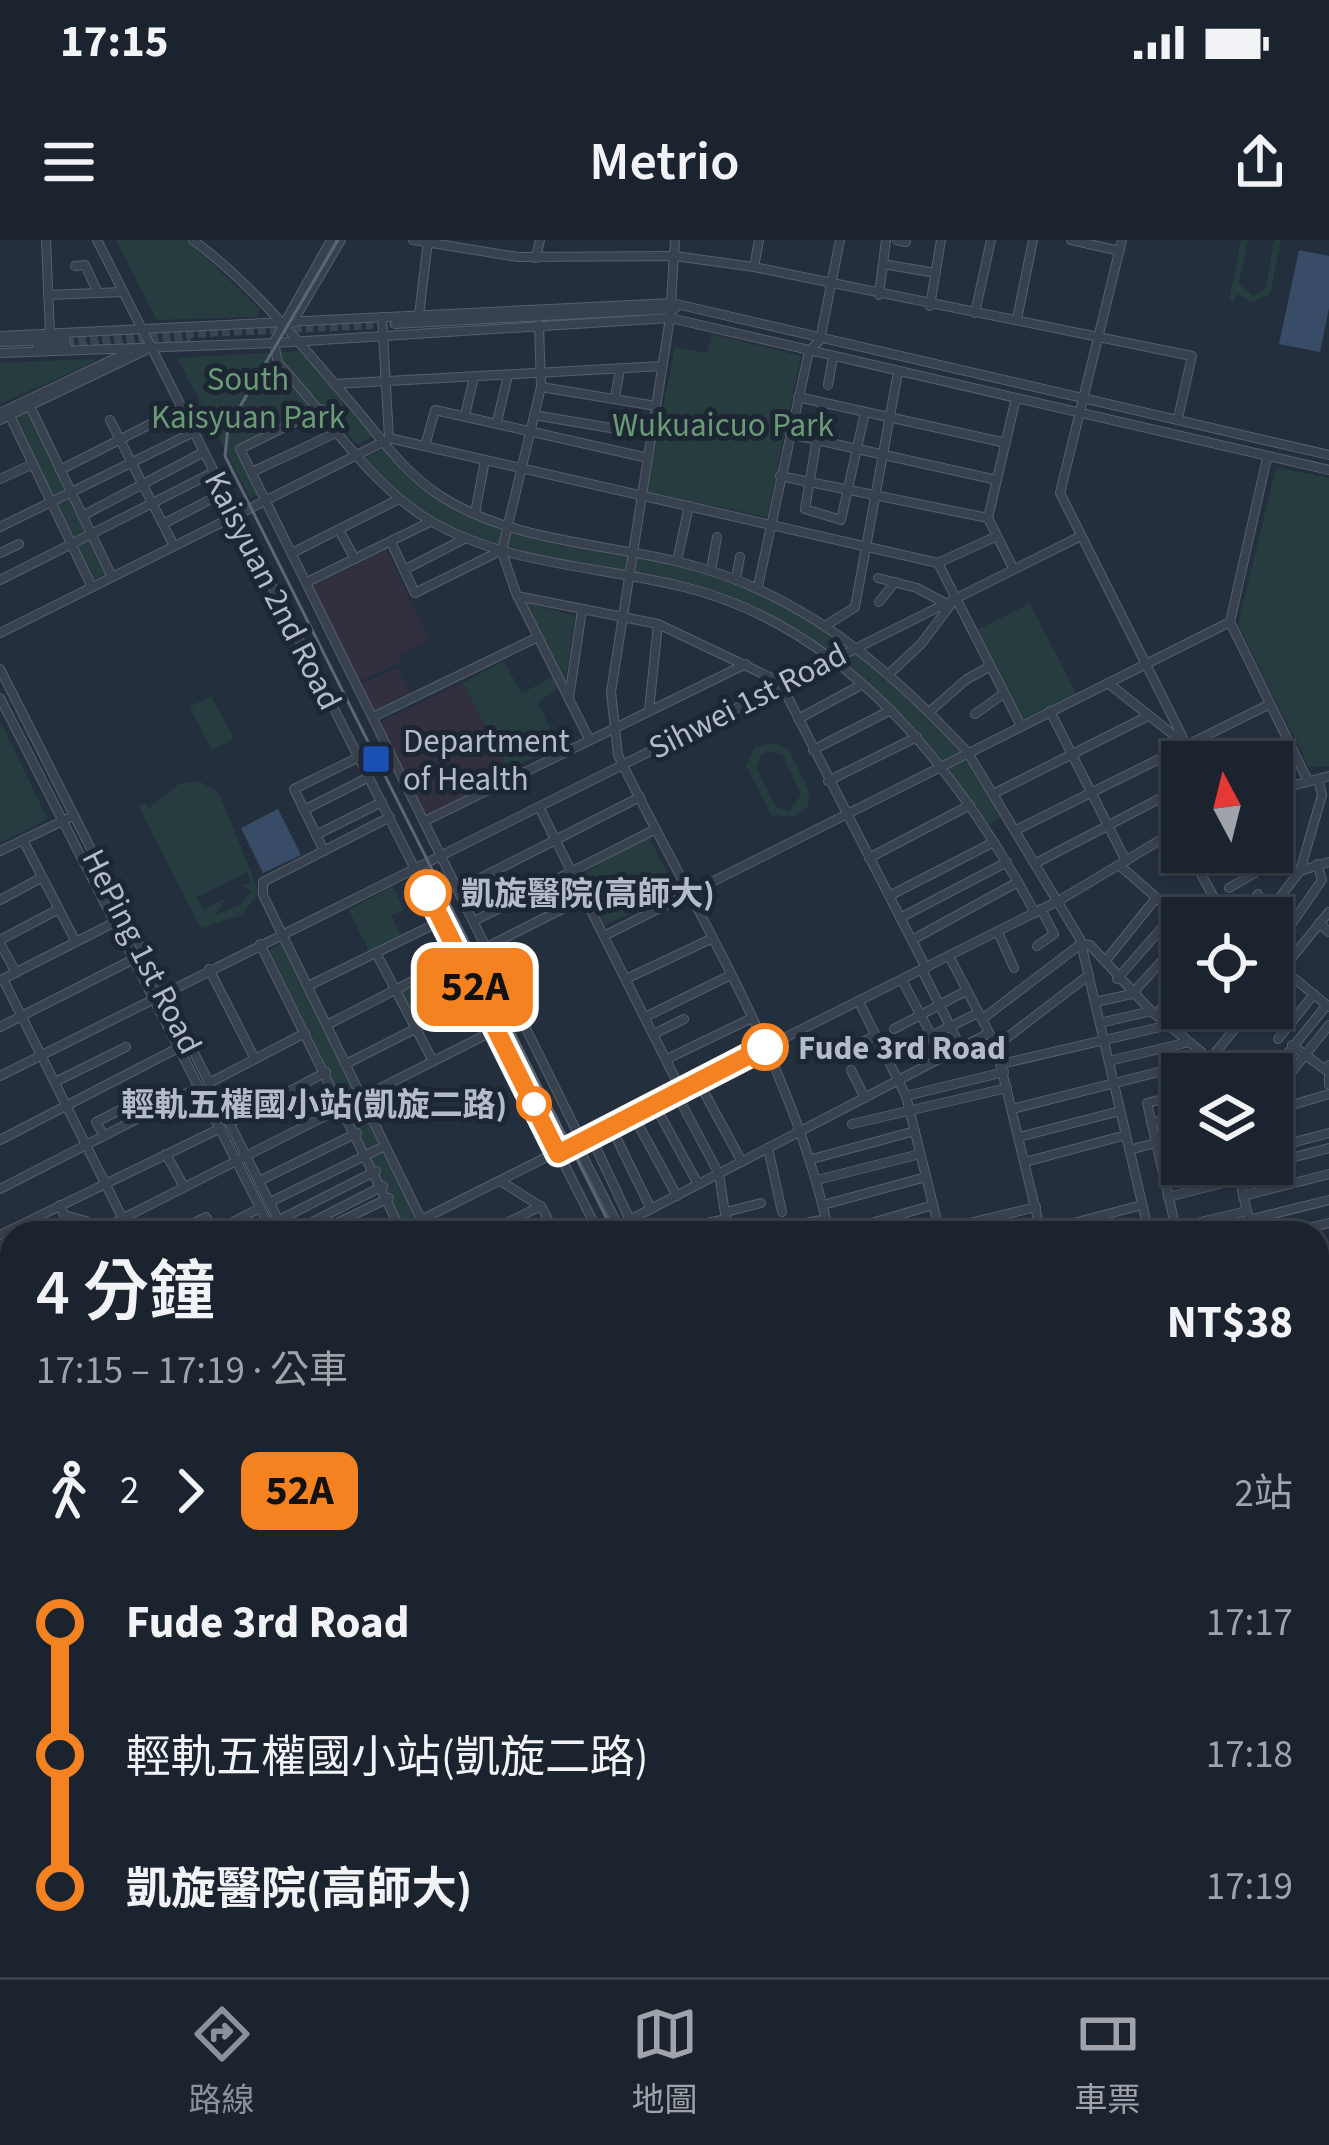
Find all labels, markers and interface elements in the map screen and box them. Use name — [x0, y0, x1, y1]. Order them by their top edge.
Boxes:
text: 17:15 — [60, 10, 169, 74]
text: Metrio — [589, 124, 740, 201]
icon: menu — [36, 129, 102, 195]
icon: share — [1227, 129, 1293, 195]
park label: South Kaisyuan Park — [151, 356, 346, 441]
park label: Wukuaicuo Park — [612, 402, 834, 449]
street label: Kaisyuan 2nd Road — [192, 463, 353, 718]
street label: Sihwei 1st Road — [641, 631, 855, 771]
place label: Department of Health — [403, 718, 570, 803]
north arrow — [1161, 741, 1293, 873]
map controls — [1161, 741, 1293, 1185]
marker: Department of Health — [360, 743, 392, 775]
street label: HePing 1st Road — [70, 841, 213, 1062]
marker: 凱旋醫院(高師大) — [406, 871, 450, 915]
place label: 凱旋醫院(高師大) — [461, 871, 715, 918]
button: locate — [1161, 897, 1293, 1029]
line badge: 52A — [406, 948, 544, 1026]
text: 52A — [441, 957, 509, 1017]
marker: Fude 3rd Road — [743, 1025, 787, 1069]
place label: Fude 3rd Road — [798, 1025, 1006, 1072]
button: layers — [1161, 1053, 1293, 1185]
place label: 輕軌五權國小站(凱旋二路) — [121, 1082, 507, 1129]
marker: 輕軌五權國小站(凱旋二路) — [518, 1088, 550, 1120]
text: 4 分鐘 — [36, 1246, 215, 1340]
text: NT$38 — [1167, 1291, 1293, 1355]
text: 17:15 – 17:19 · 公車 — [36, 1343, 348, 1399]
icon: walk — [36, 1458, 102, 1524]
icon: forward — [157, 1458, 223, 1524]
text: 52A — [265, 1461, 334, 1521]
text: 2 — [120, 1463, 139, 1519]
text: 2站 — [1235, 1466, 1293, 1522]
text: Fude 3rd Road — [126, 1591, 410, 1655]
text: 17:17 — [1206, 1595, 1293, 1651]
text: 輕軌五權國小站(凱旋二路) — [126, 1726, 648, 1790]
text: 17:18 — [1206, 1727, 1293, 1783]
text: 凱旋醫院(高師大) — [126, 1858, 472, 1922]
text: 17:19 — [1206, 1859, 1293, 1915]
tab: 路線 — [189, 2001, 255, 2124]
tab: 地圖 — [632, 2001, 698, 2124]
tab: 車票 — [1075, 2001, 1141, 2124]

